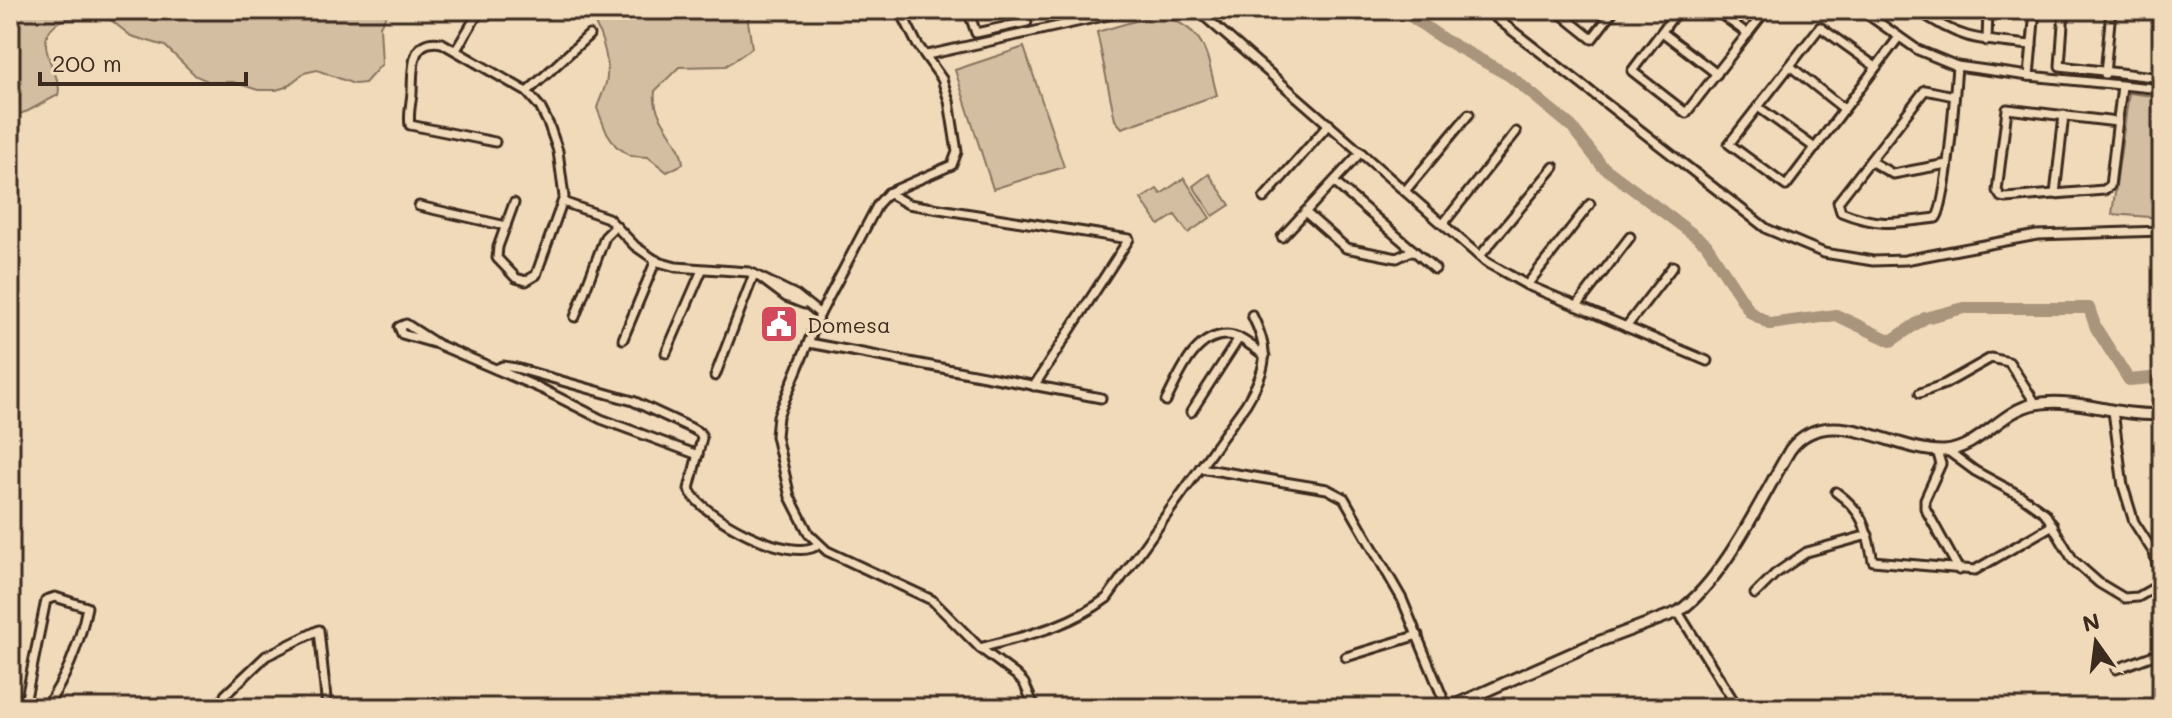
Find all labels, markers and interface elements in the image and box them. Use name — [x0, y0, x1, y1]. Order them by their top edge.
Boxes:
scale bar — [40, 36, 246, 86]
text: 200 m — [52, 47, 122, 78]
public building icon: Domesa — [758, 303, 800, 345]
place label: Domesa — [807, 310, 891, 339]
north arrow — [2056, 602, 2136, 682]
text: N — [2079, 606, 2103, 638]

